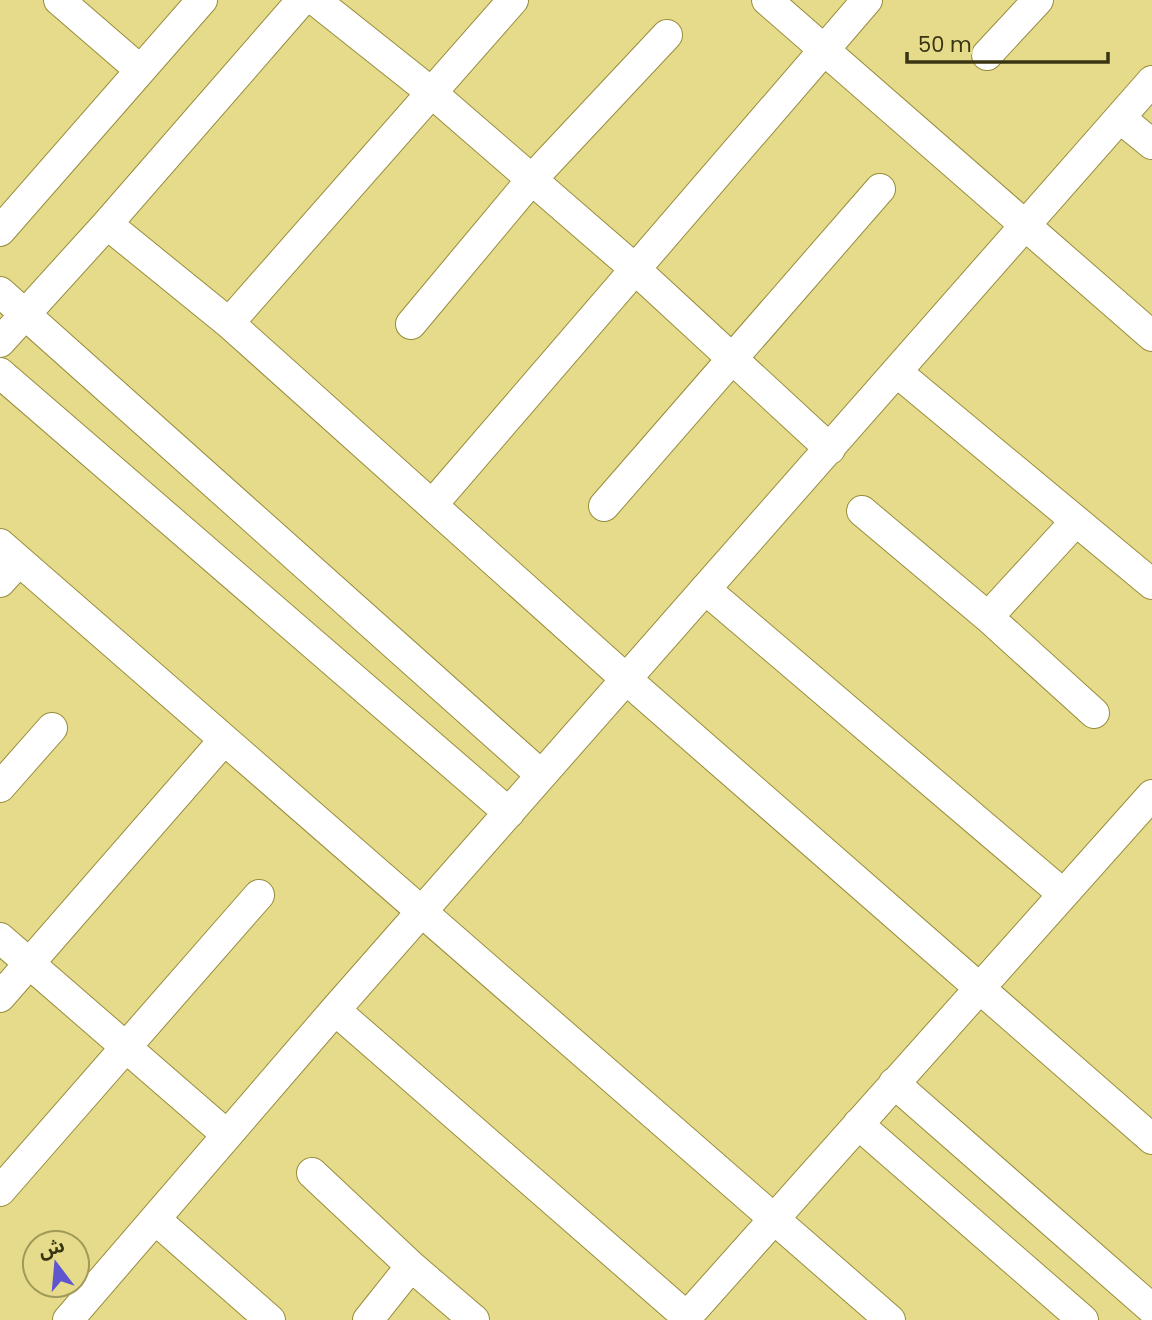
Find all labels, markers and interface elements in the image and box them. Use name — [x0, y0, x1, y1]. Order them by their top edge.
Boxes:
scale bar — [907, 21, 1108, 65]
text: 50 m — [918, 30, 972, 59]
north arrow — [21, 1229, 91, 1299]
text: ش — [35, 1232, 68, 1265]

